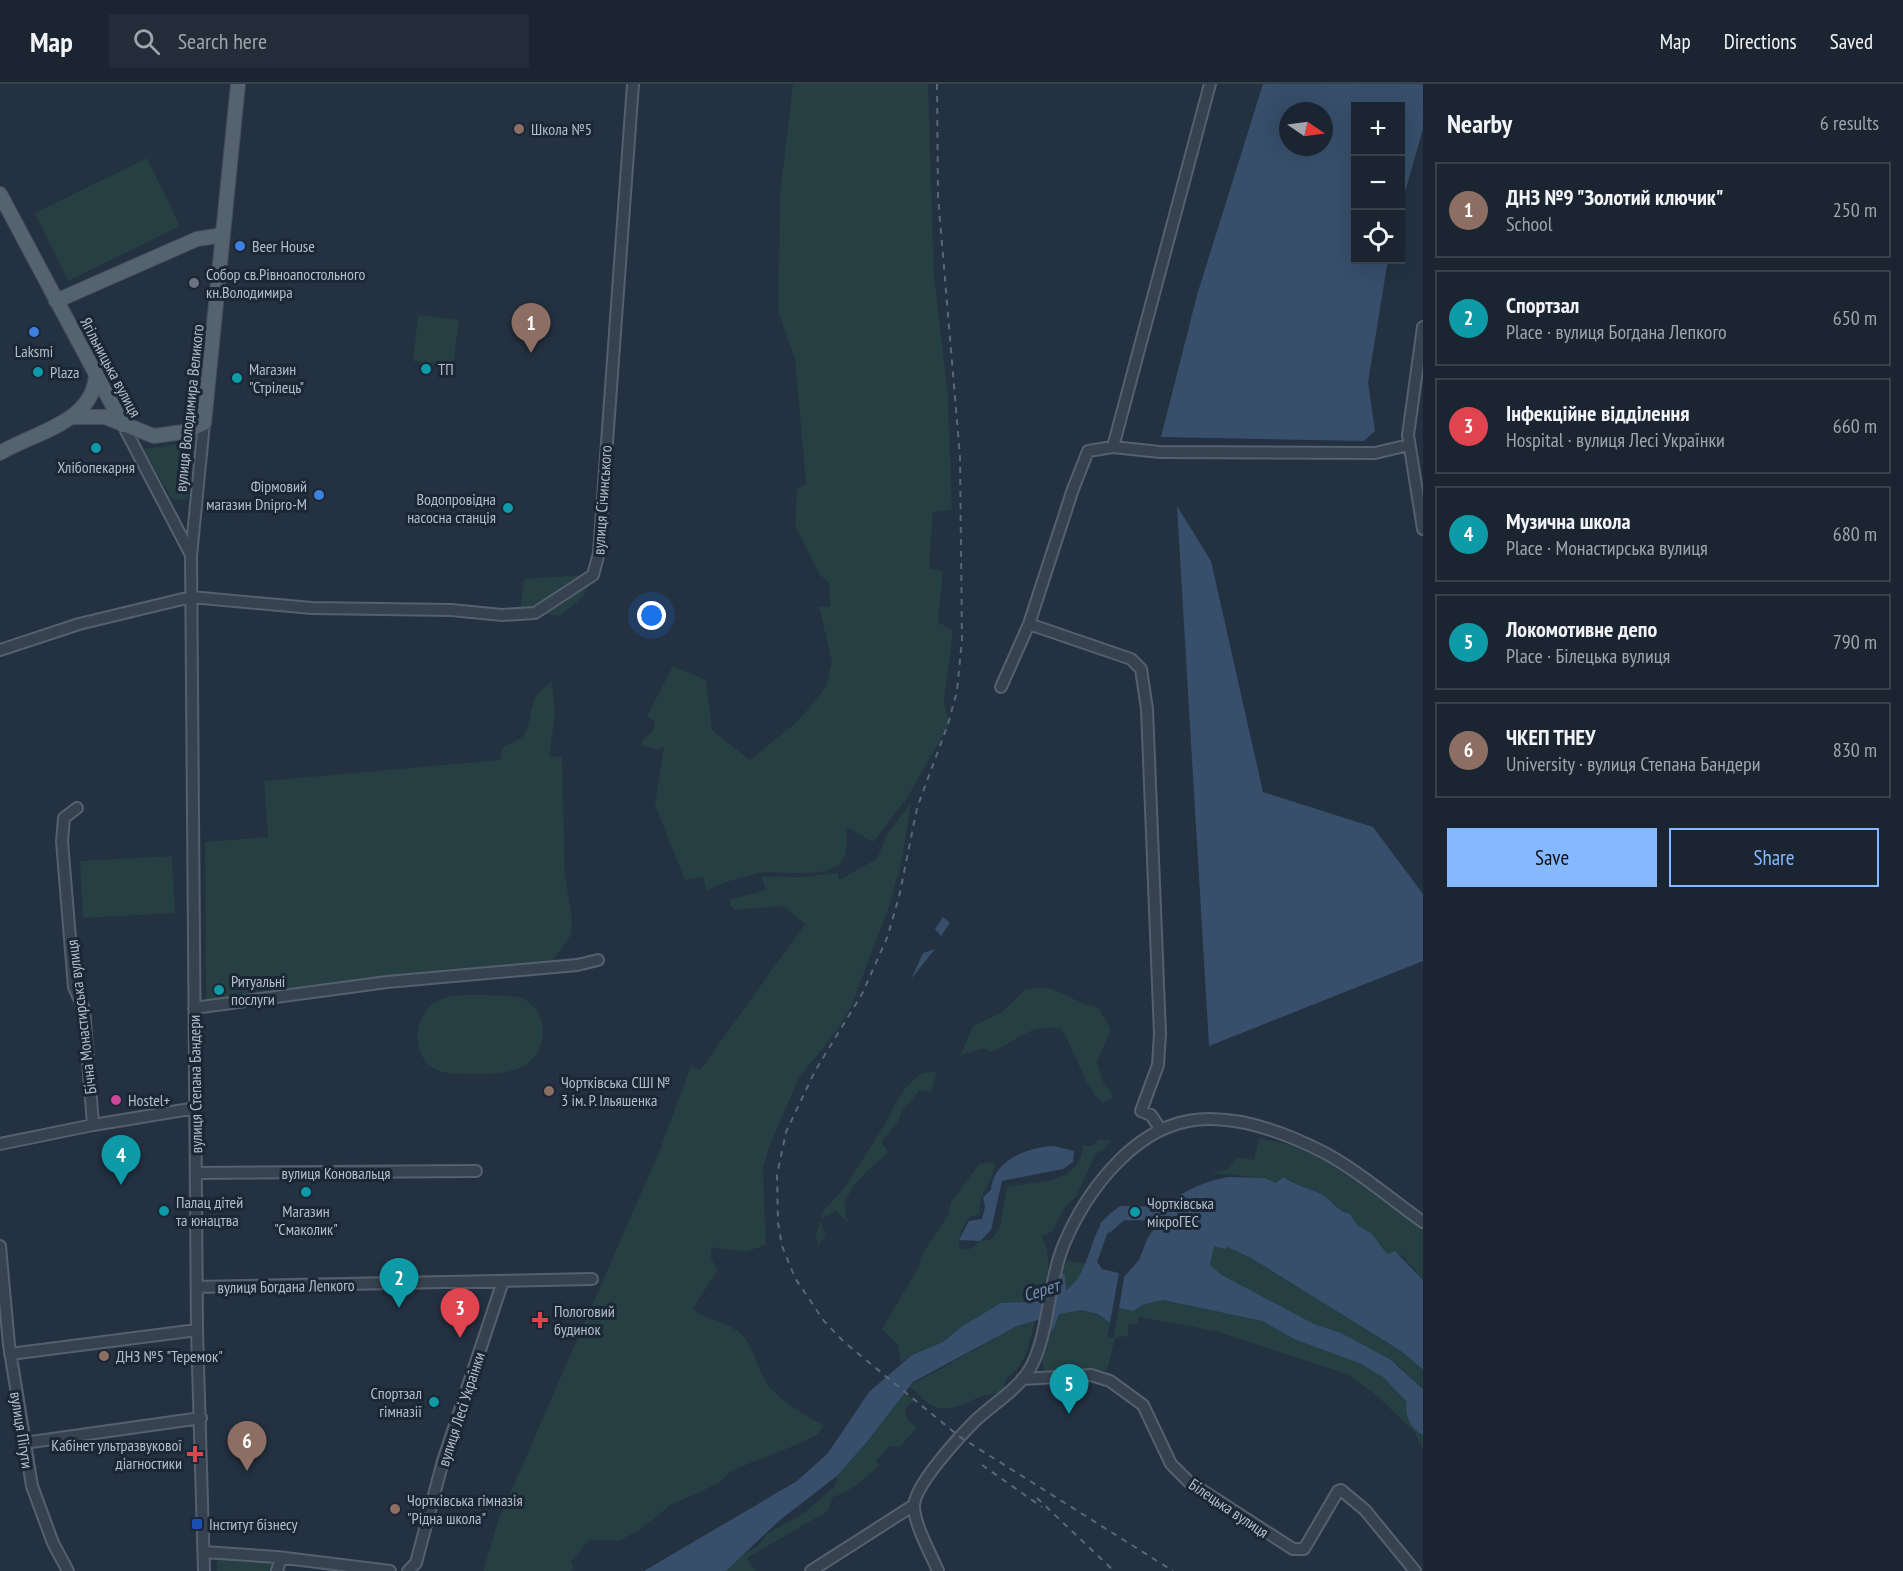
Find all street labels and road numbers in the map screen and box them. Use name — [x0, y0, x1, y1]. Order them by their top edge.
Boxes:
street label: Ягільницька вулиця — [76, 314, 146, 420]
street label: вулиця Володимира Великого — [170, 323, 208, 493]
street label: вулиця Січинського — [588, 444, 616, 555]
street label: Бічна Монастирська вулиця — [62, 939, 100, 1095]
street label: вулиця Степана Бандери — [184, 1015, 206, 1153]
street label: вулиця Коновальця — [282, 1163, 391, 1183]
street label: вулиця Богдана Лепкого — [217, 1275, 355, 1297]
street label: вулиця Лесі Українки — [433, 1349, 489, 1469]
street label: вулиця Пігути — [6, 1390, 38, 1470]
street label: Білецька вулиця — [1185, 1474, 1273, 1542]

